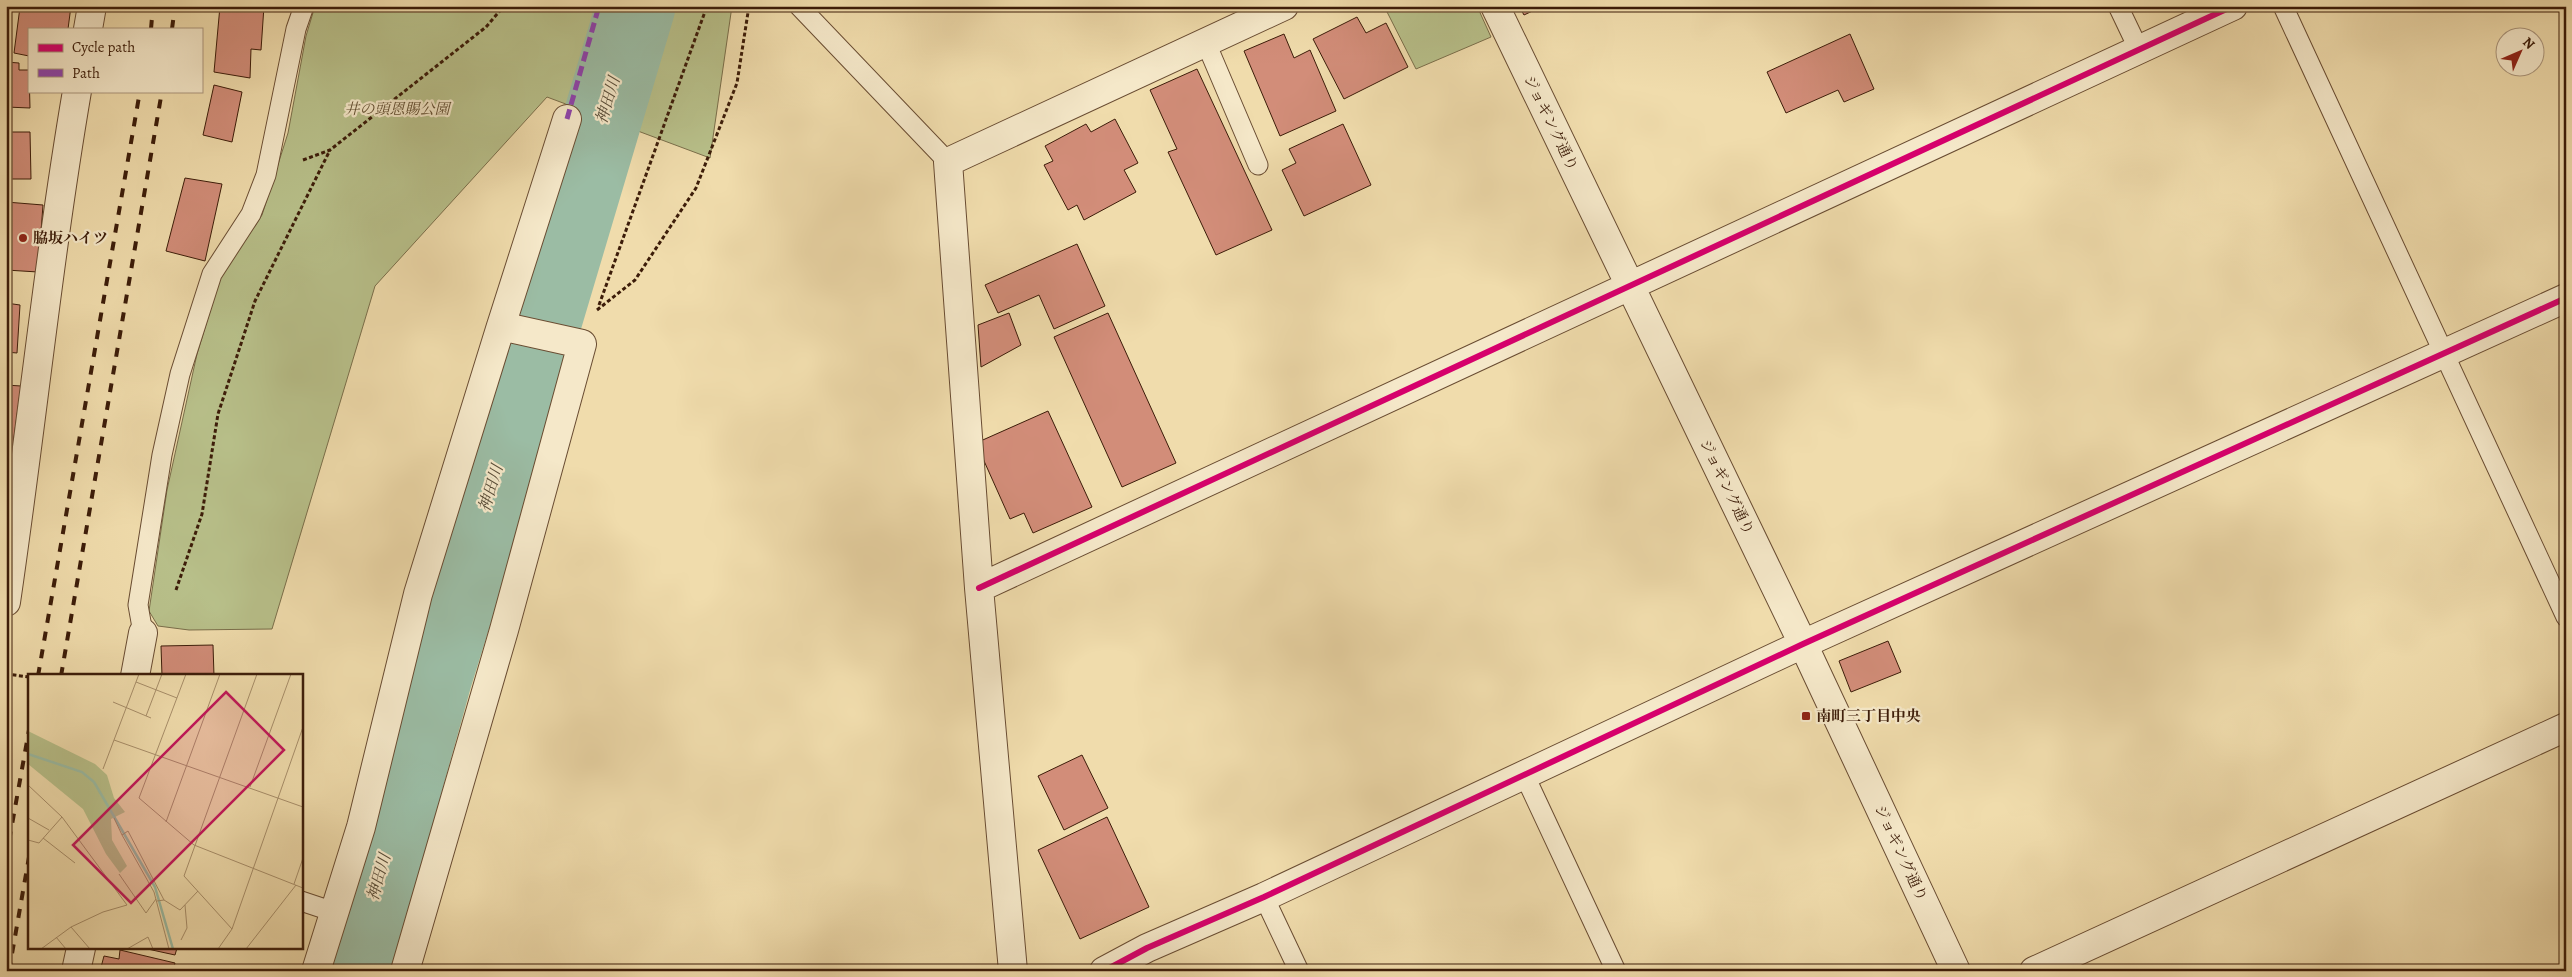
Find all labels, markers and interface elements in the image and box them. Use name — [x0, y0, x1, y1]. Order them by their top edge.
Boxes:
legend — [28, 28, 202, 92]
north arrow — [2494, 28, 2544, 78]
text: N — [2519, 33, 2539, 53]
text: Cycle path — [72, 37, 135, 57]
text: Path — [72, 63, 100, 83]
water label: 神田川 — [590, 72, 626, 126]
street label: ジョギング通り — [1519, 72, 1583, 174]
park label: 井の頭恩賜公園 — [344, 99, 452, 119]
place label: 脇坂ハイツ — [33, 228, 108, 248]
marker: 脇坂ハイツ — [17, 232, 29, 244]
street label: ジョギング通り — [1695, 436, 1759, 538]
water label: 神田川 — [473, 460, 509, 514]
inset map — [28, 674, 302, 950]
place label: 南町三丁目中央 — [1816, 706, 1921, 726]
marker: 南町三丁目中央 — [1800, 710, 1812, 722]
street label: ジョギング通り — [1870, 802, 1932, 904]
water label: 神田川 — [362, 849, 397, 903]

